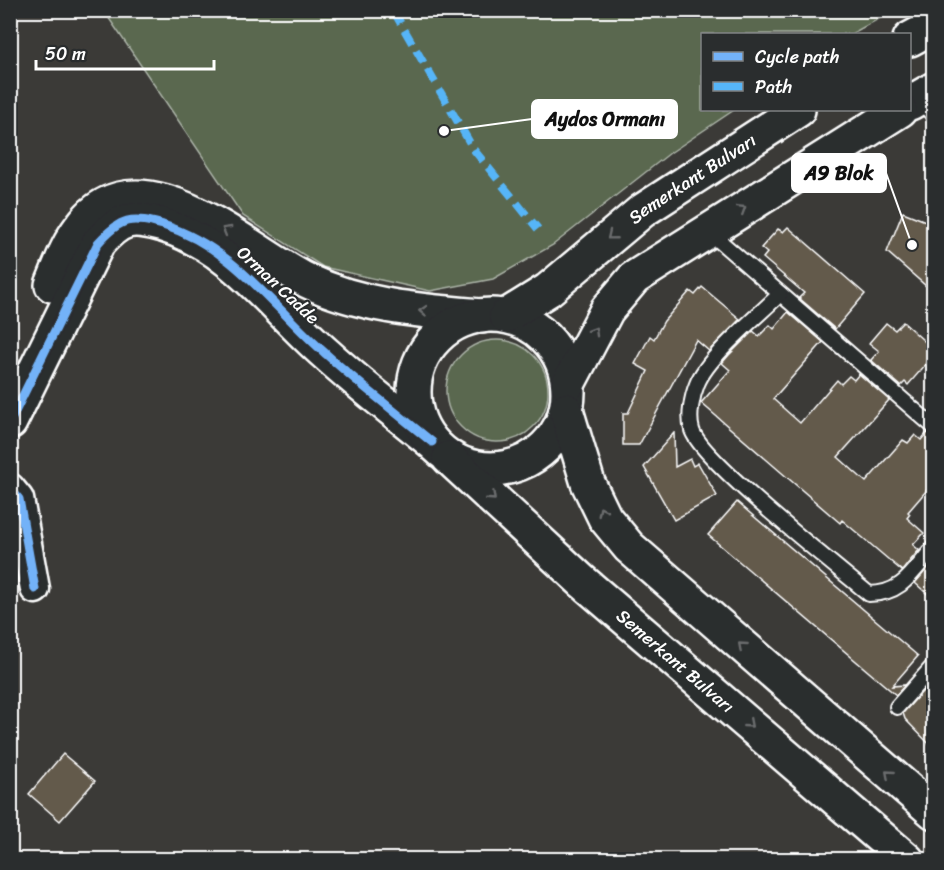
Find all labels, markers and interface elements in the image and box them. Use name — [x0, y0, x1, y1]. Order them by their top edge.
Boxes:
scale bar — [36, 33, 214, 71]
legend — [701, 33, 911, 111]
text: 50 m — [45, 38, 86, 70]
text: Cycle path — [755, 41, 839, 73]
text: Path — [755, 71, 792, 103]
callout: Aydos Ormanı — [532, 100, 677, 138]
text: Aydos Ormanı — [544, 102, 666, 137]
street label: Semerkant Bulvarı — [621, 125, 763, 232]
callout: A9 Blok — [792, 154, 886, 192]
text: A9 Blok — [803, 156, 874, 191]
one-way arrow — [736, 205, 746, 217]
one-way arrow — [222, 226, 233, 238]
one-way arrow — [606, 229, 617, 240]
street label: Orman Cadde — [229, 238, 327, 332]
one-way arrow — [419, 305, 428, 318]
one-way arrow — [587, 327, 598, 337]
one-way arrow — [485, 490, 496, 501]
one-way arrow — [598, 507, 610, 518]
street label: Semerkant Bulvarı — [609, 601, 742, 721]
one-way arrow — [738, 642, 749, 653]
one-way arrow — [742, 716, 753, 727]
one-way arrow — [885, 770, 896, 781]

